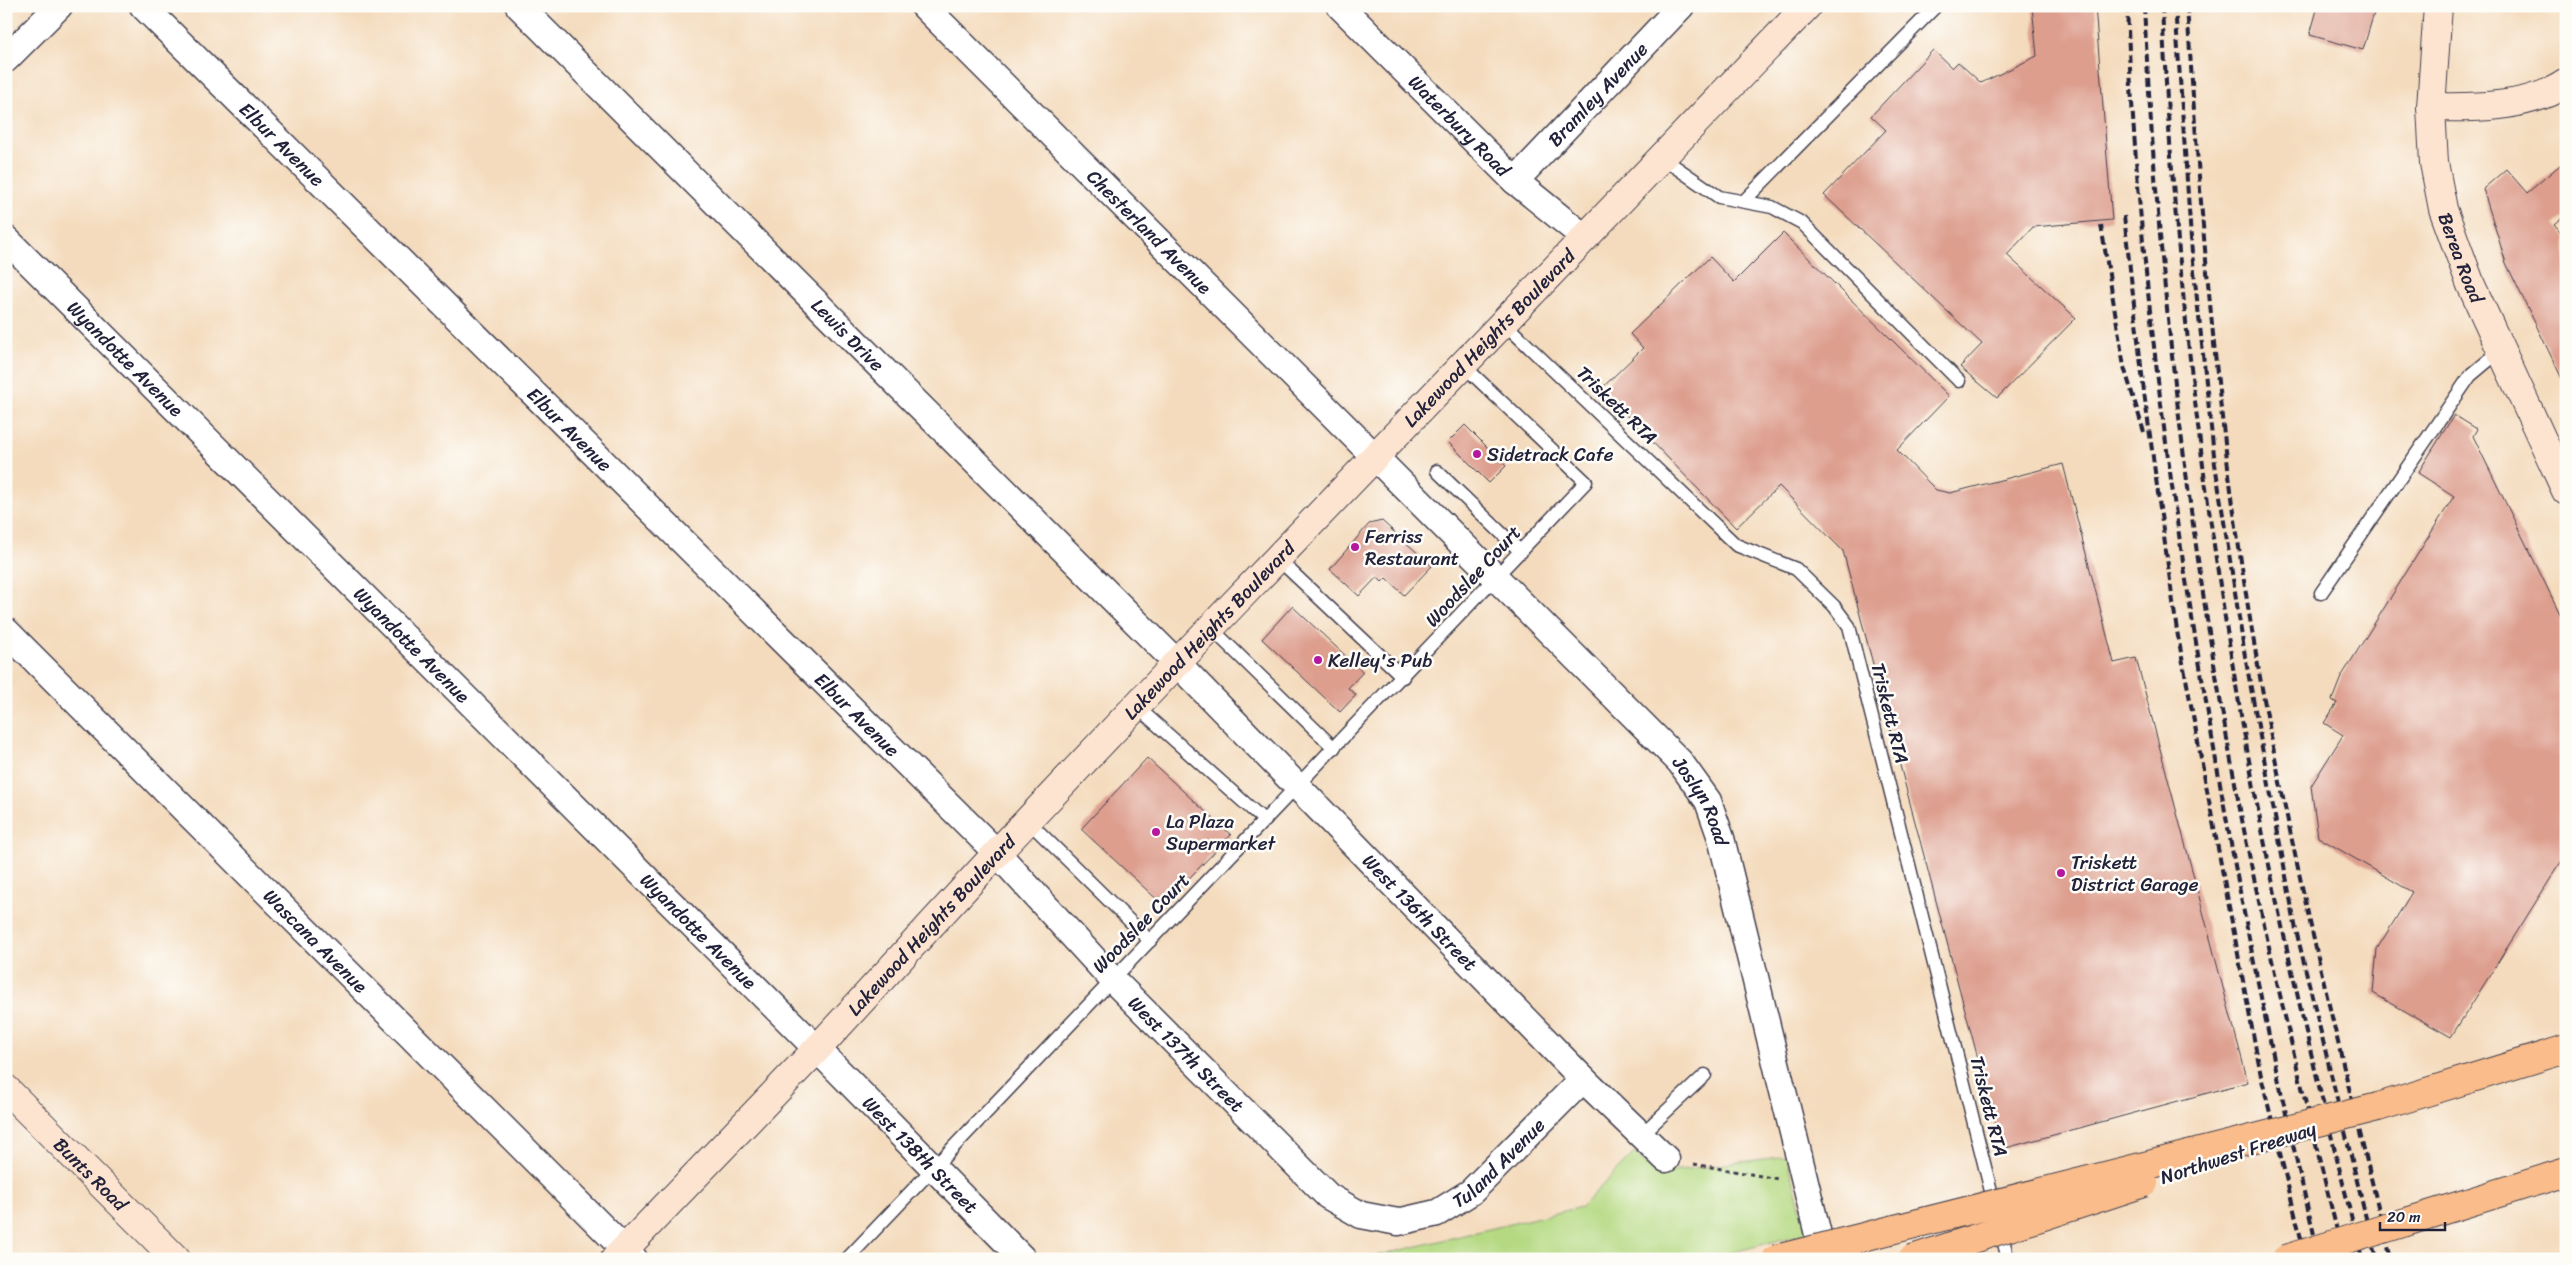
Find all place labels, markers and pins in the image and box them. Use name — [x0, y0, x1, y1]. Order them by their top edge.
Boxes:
place label: Sidetrack Cafe — [1487, 438, 1614, 471]
marker: Sidetrack Cafe — [1471, 448, 1483, 460]
place label: Ferriss Restaurant — [1365, 520, 1459, 575]
marker: Ferriss Restaurant — [1349, 541, 1361, 553]
place label: Kelley's Pub — [1328, 644, 1432, 677]
marker: Kelley's Pub — [1312, 654, 1324, 666]
place label: La Plaza Supermarket — [1166, 805, 1276, 860]
marker: La Plaza Supermarket — [1150, 826, 1162, 838]
place label: Triskett District Garage — [2071, 846, 2199, 901]
marker: Triskett District Garage — [2055, 867, 2067, 879]

